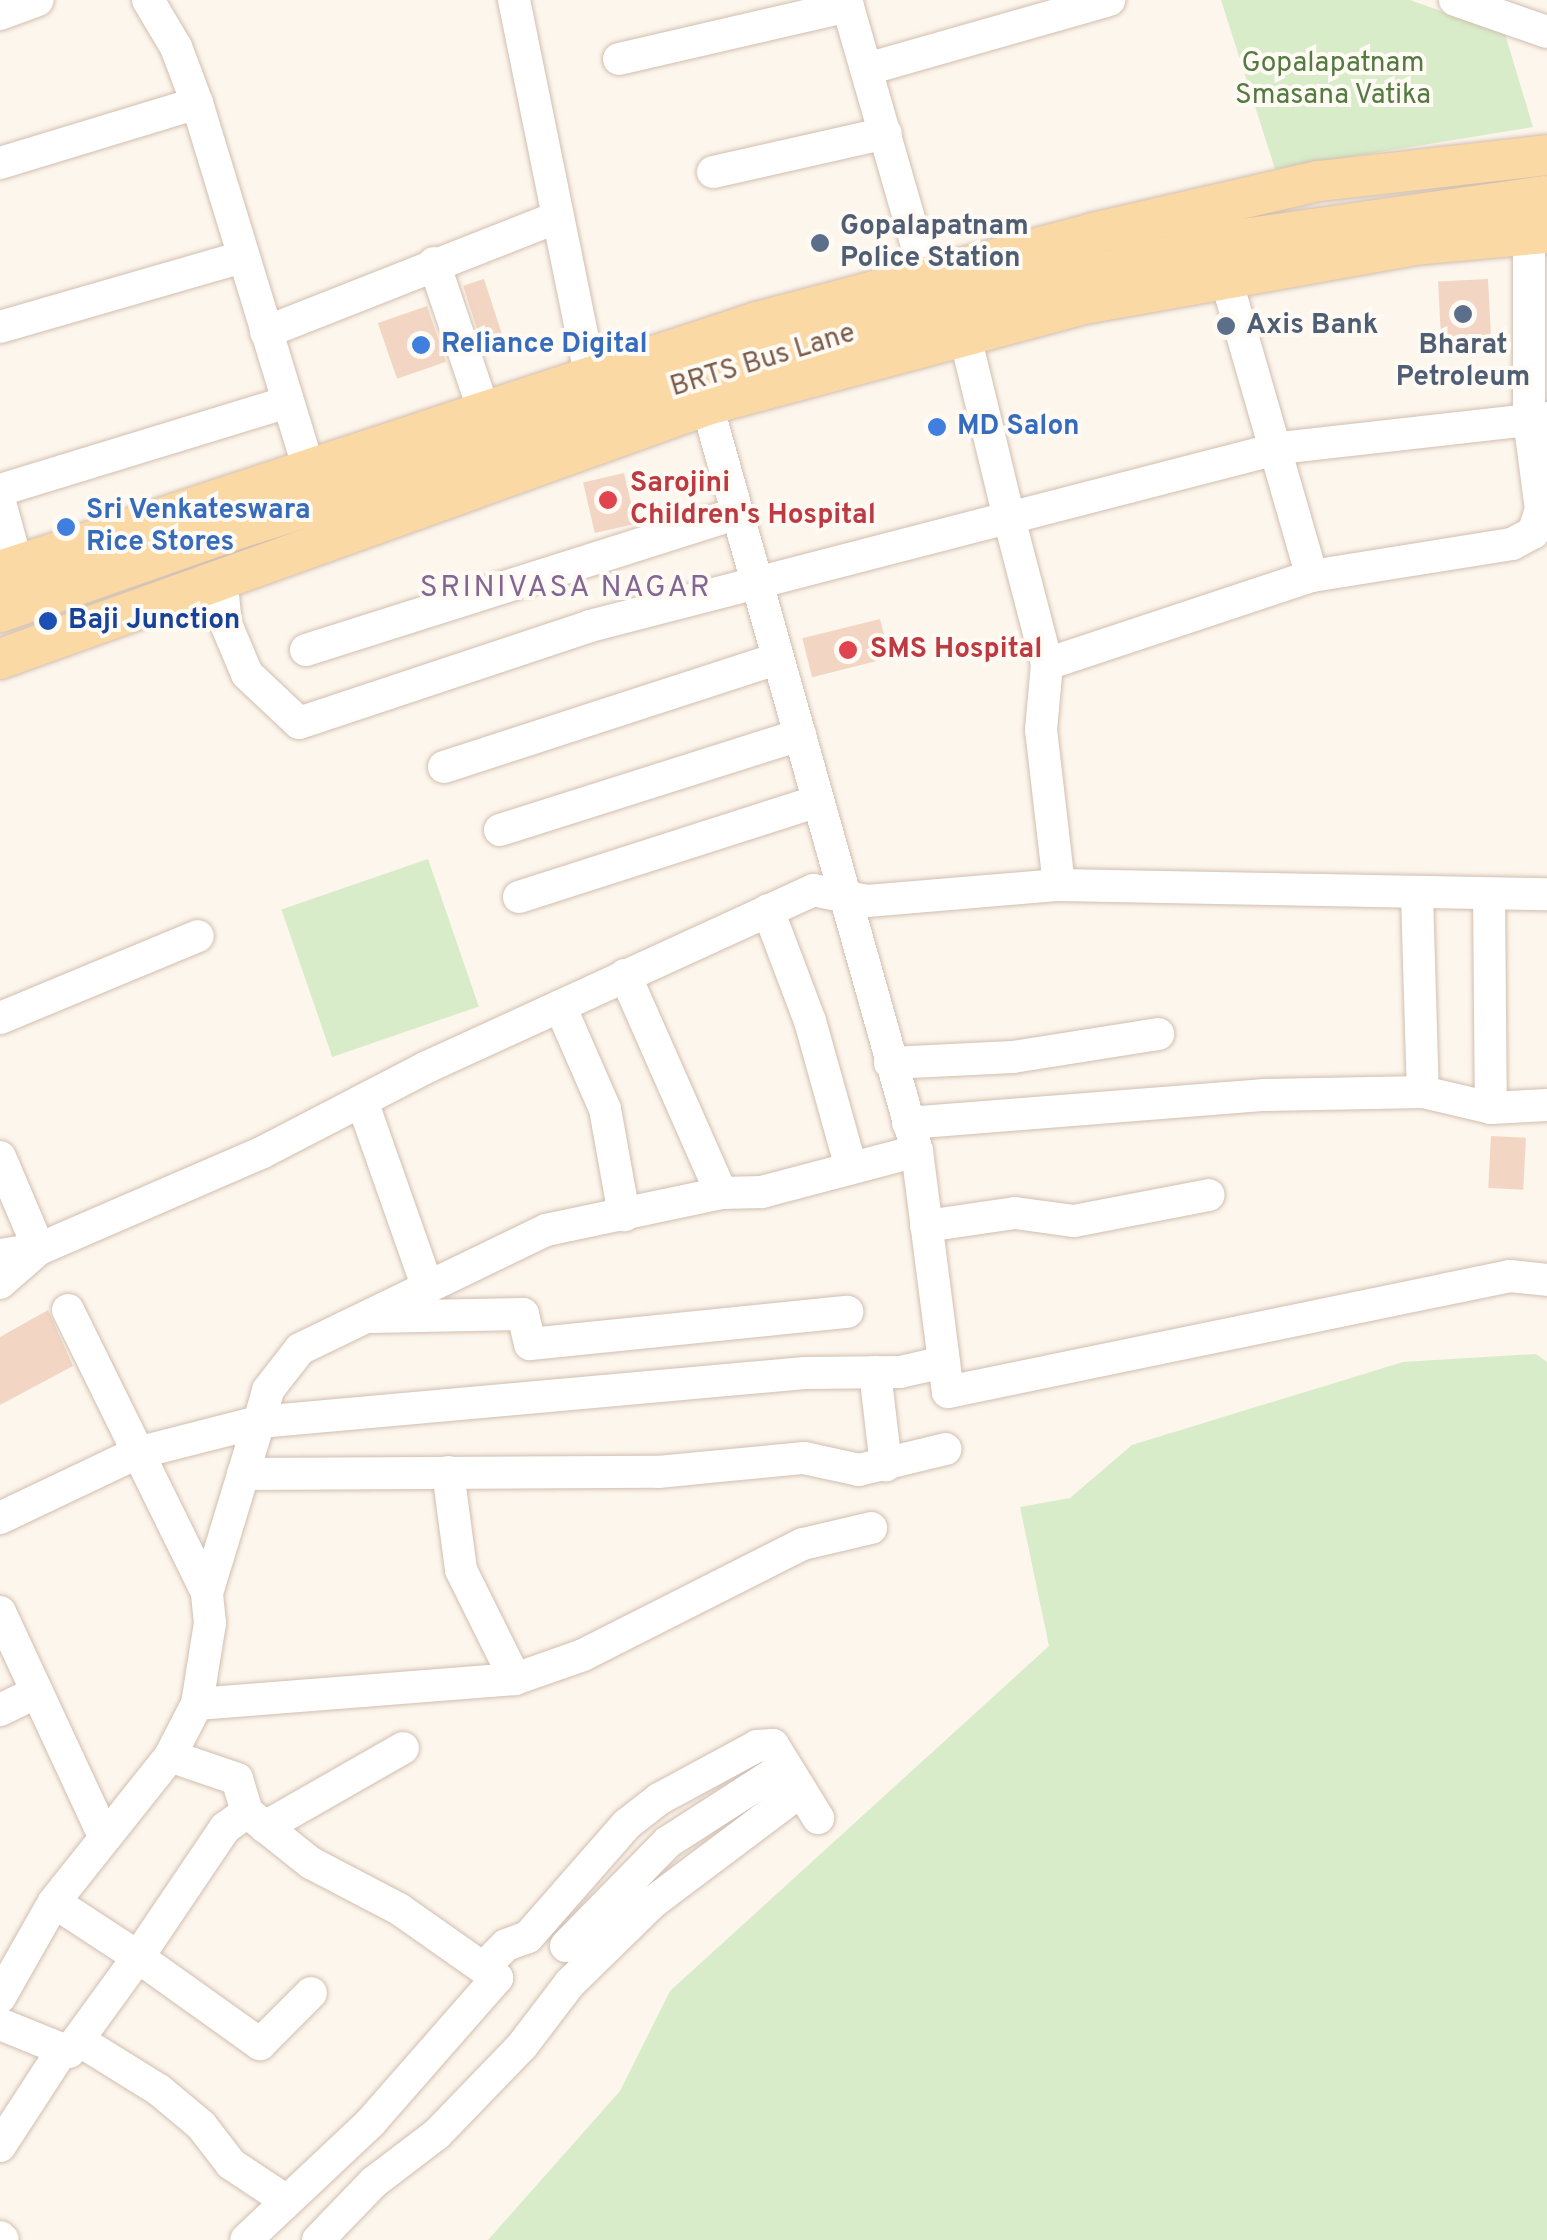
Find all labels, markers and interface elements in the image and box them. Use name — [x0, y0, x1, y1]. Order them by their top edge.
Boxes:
park label: Gopalapatnam Smasana Vatika — [1234, 47, 1432, 113]
place label: Gopalapatnam Police Station — [840, 210, 1029, 276]
marker: Gopalapatnam Police Station — [809, 232, 831, 254]
marker: Bharat Petroleum — [1452, 303, 1474, 325]
place label: Axis Bank — [1246, 309, 1378, 343]
marker: Axis Bank — [1215, 315, 1237, 337]
street label: BRTS Bus Lane — [667, 317, 859, 405]
place label: Reliance Digital — [441, 328, 648, 362]
place label: Bharat Petroleum — [1396, 329, 1530, 395]
marker: Reliance Digital — [410, 334, 432, 356]
place label: MD Salon — [957, 410, 1080, 444]
marker: MD Salon — [926, 416, 948, 438]
place label: Sarojini Children's Hospital — [630, 467, 876, 533]
marker: Sarojini Children's Hospital — [595, 487, 621, 513]
place label: Sri Venkateswara Rice Stores — [86, 494, 312, 560]
marker: Sri Venkateswara Rice Stores — [55, 516, 77, 538]
district label: SRINIVASA NAGAR — [419, 571, 713, 607]
place label: Baji Junction — [68, 604, 240, 638]
marker: Baji Junction — [37, 610, 59, 632]
place label: SMS Hospital — [870, 633, 1042, 667]
marker: SMS Hospital — [835, 637, 861, 663]

